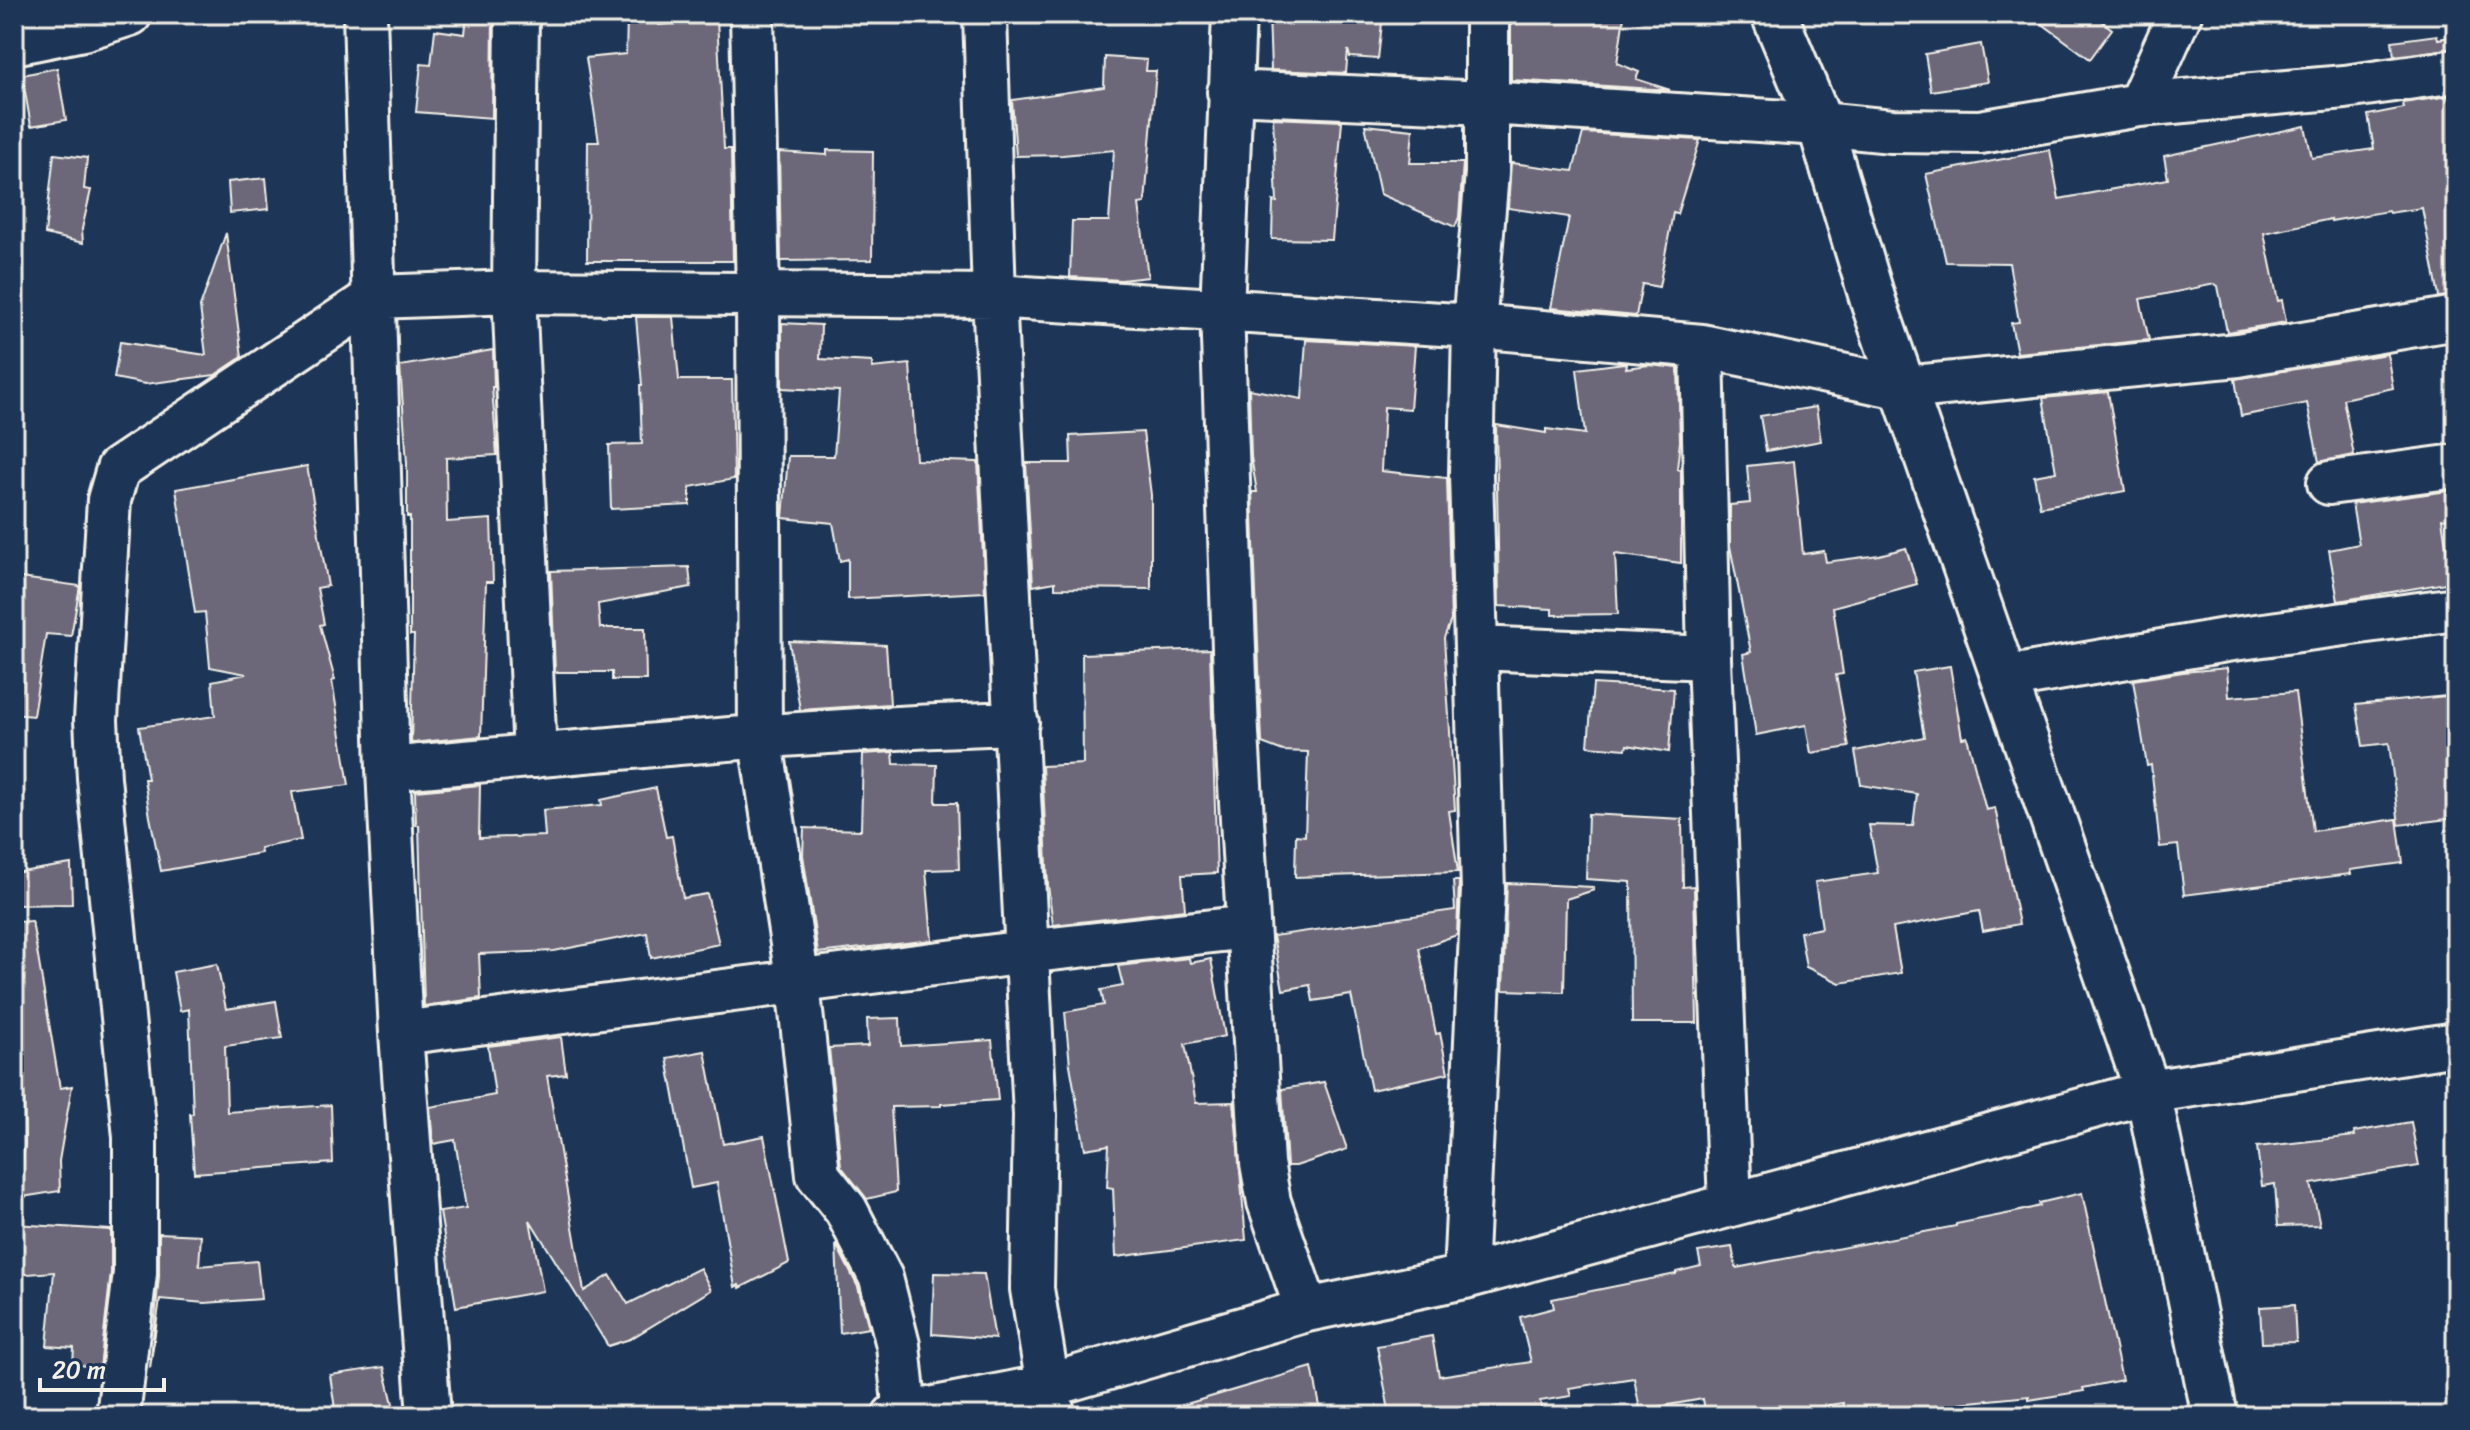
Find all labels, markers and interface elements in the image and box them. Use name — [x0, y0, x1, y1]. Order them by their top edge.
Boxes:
scale bar — [40, 1342, 164, 1392]
text: 20 m — [52, 1349, 106, 1391]

